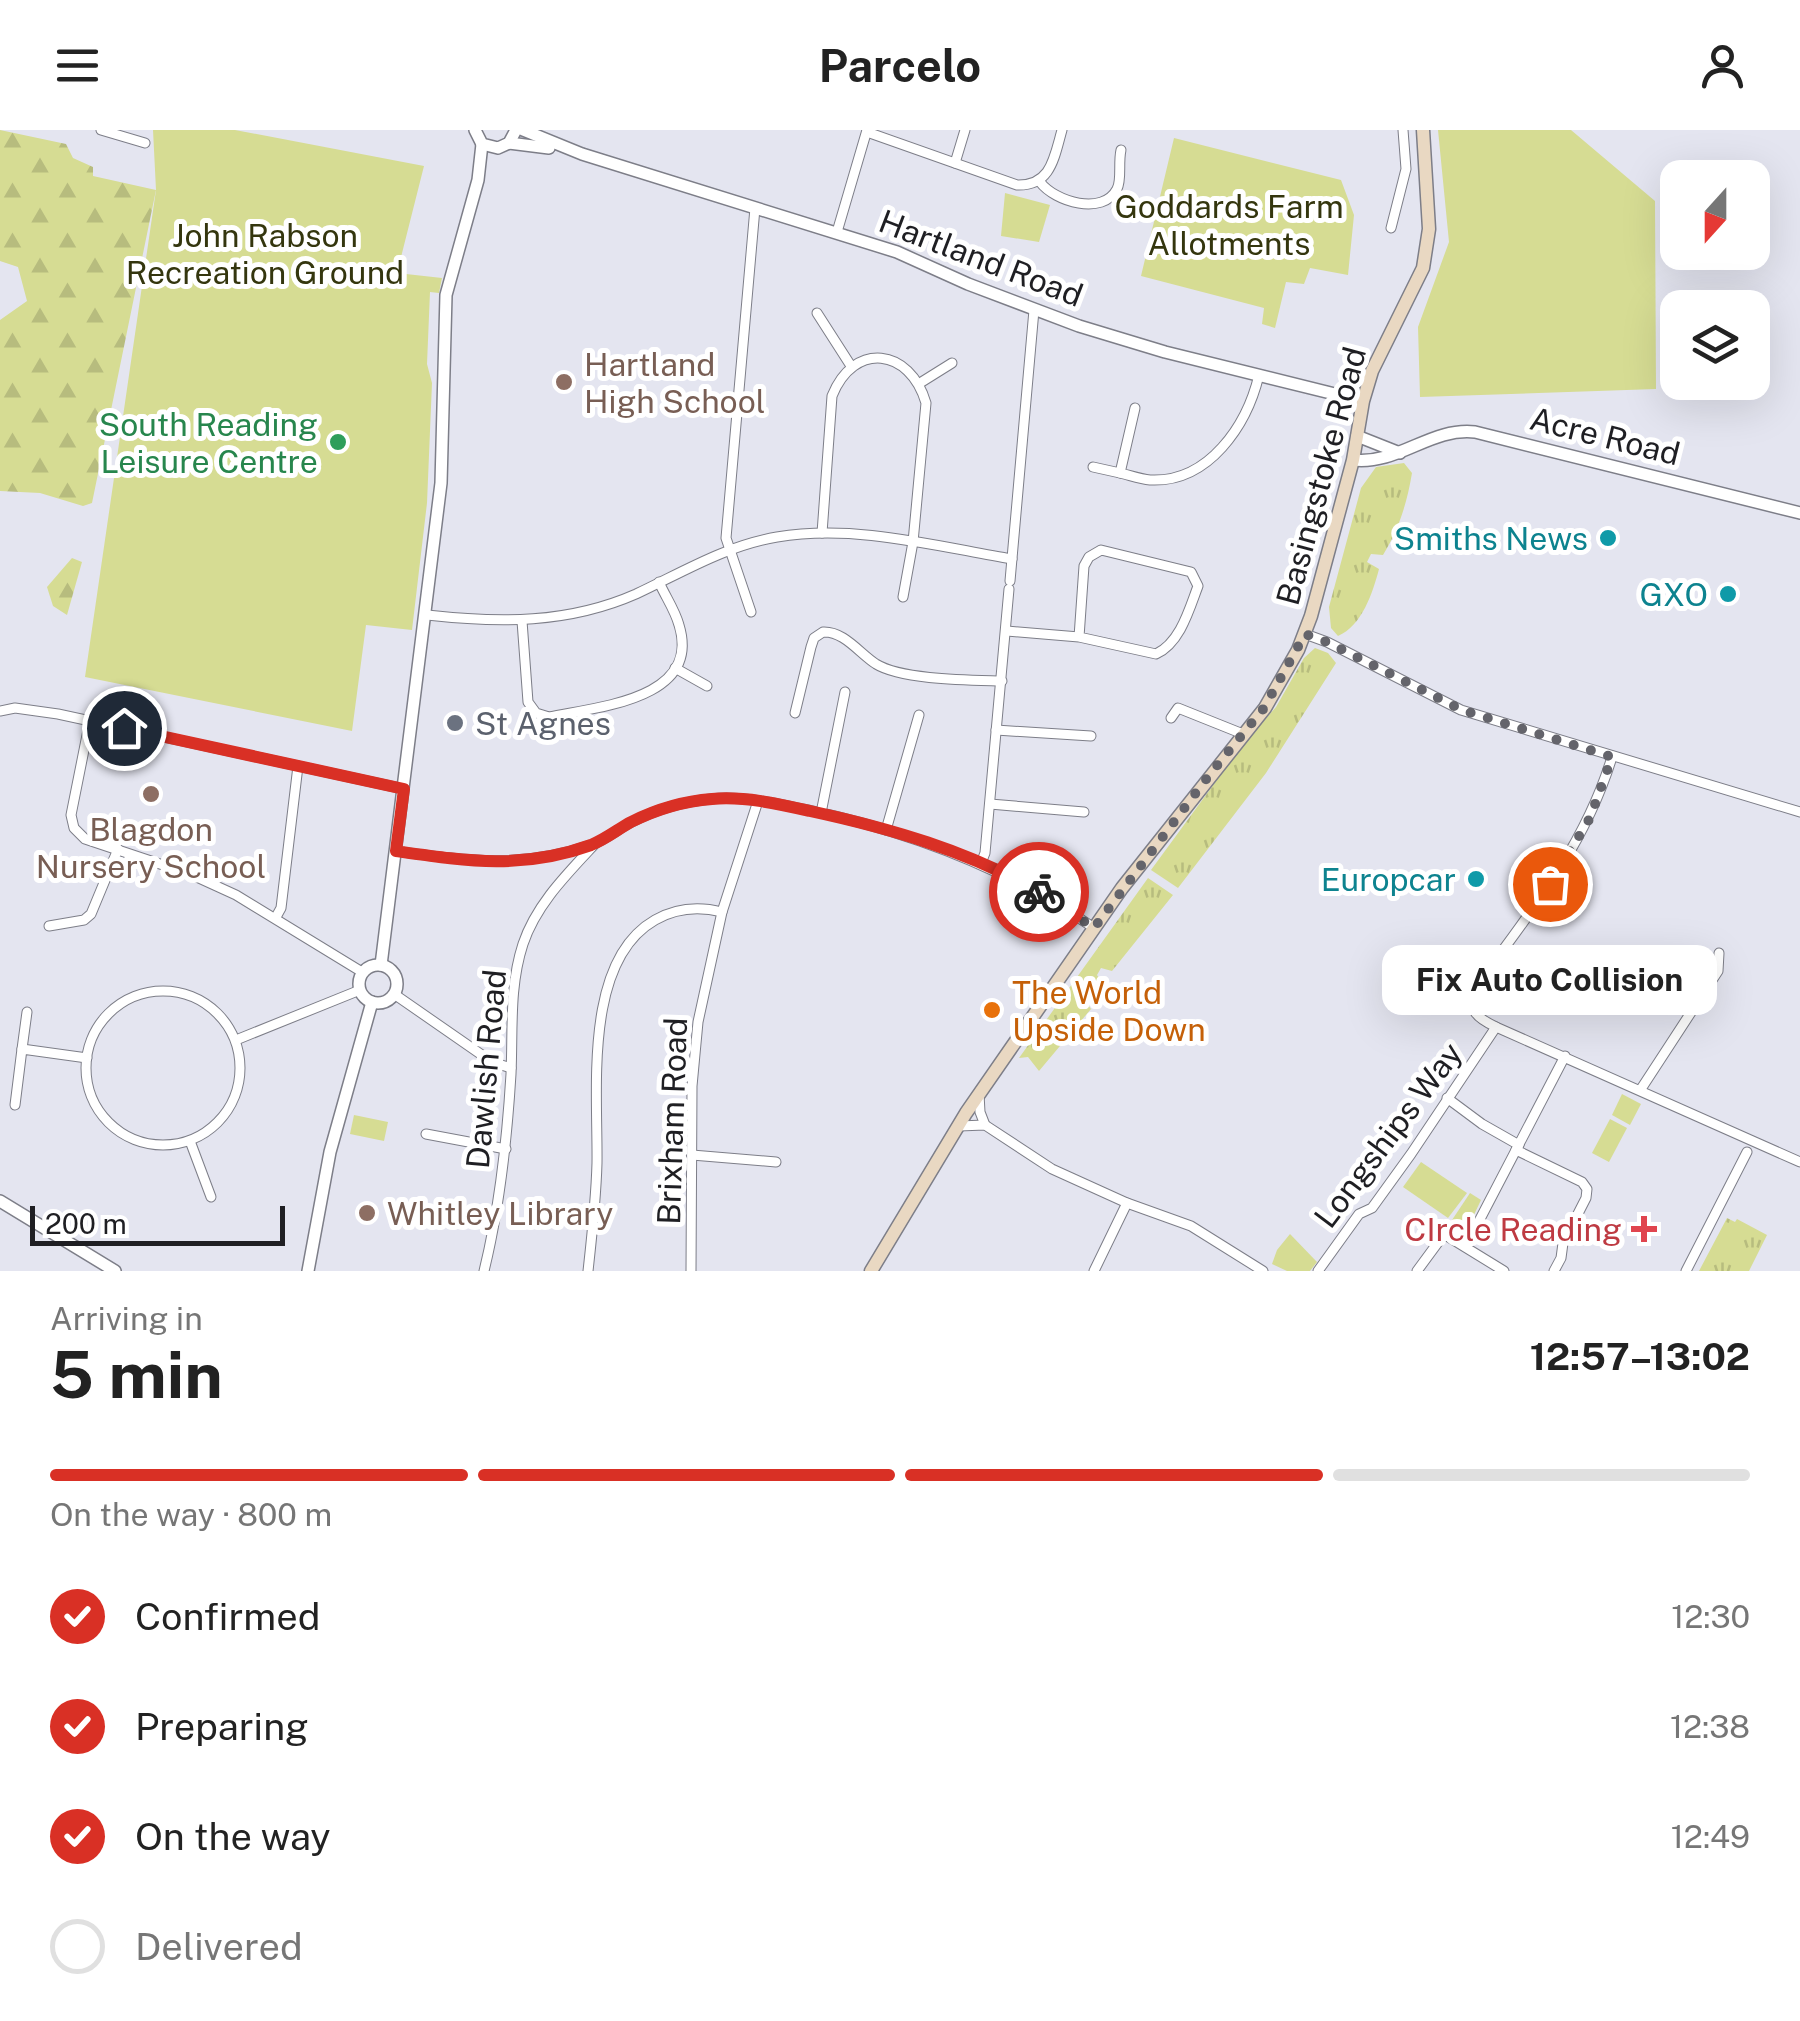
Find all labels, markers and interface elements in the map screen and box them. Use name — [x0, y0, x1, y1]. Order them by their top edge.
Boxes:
icon: menu — [50, 38, 105, 93]
icon: person — [1695, 38, 1750, 93]
text: Parcelo — [819, 39, 981, 92]
north arrow — [1660, 160, 1770, 270]
map controls — [1660, 160, 1770, 400]
park label: Goddards Farm Allotments — [1114, 188, 1344, 262]
street label: Hartland Road — [874, 202, 1088, 314]
park label: John Rabson Recreation Ground — [126, 217, 404, 291]
button: layers — [1660, 290, 1770, 400]
street label: Basingstoke Road — [1269, 343, 1373, 609]
place label: Hartland High School — [584, 346, 765, 420]
marker: Hartland High School — [553, 371, 575, 393]
street label: Acre Road — [1526, 400, 1684, 472]
place label: South Reading Leisure Centre — [99, 406, 318, 480]
marker: South Reading Leisure Centre — [327, 431, 349, 453]
place label: Smiths News — [1394, 520, 1588, 557]
marker: Smiths News — [1597, 527, 1619, 549]
place label: GXO — [1640, 576, 1708, 613]
marker: GXO — [1717, 583, 1739, 605]
pin — [82, 686, 167, 771]
icon: home — [97, 701, 152, 756]
place label: St Agnes — [475, 705, 611, 742]
marker: St Agnes — [444, 712, 466, 734]
marker: Blagdon Nursery School — [140, 783, 162, 805]
place label: Blagdon Nursery School — [36, 811, 266, 885]
courier — [989, 842, 1089, 942]
pin — [1508, 842, 1593, 927]
icon: bag — [1523, 857, 1578, 912]
place label: Europcar — [1321, 861, 1456, 898]
icon: bike — [1012, 865, 1067, 920]
marker: Europcar — [1465, 868, 1487, 890]
callout: Fix Auto Collision — [1382, 944, 1718, 1014]
text: Fix Auto Collision — [1416, 961, 1683, 998]
street label: Dawlish Road — [459, 968, 513, 1170]
place label: The World Upside Down — [1012, 974, 1206, 1048]
marker: The World Upside Down — [981, 999, 1003, 1021]
street label: Brixham Road — [650, 1017, 694, 1225]
street label: Longships Way — [1306, 1035, 1470, 1235]
place label: Whitley Library — [387, 1195, 613, 1232]
scale bar — [30, 1201, 285, 1246]
marker: Whitley Library — [356, 1202, 378, 1224]
text: 200 m — [45, 1207, 127, 1240]
place label: CIrcle Reading — [1404, 1211, 1622, 1248]
marker: CIrcle Reading — [1631, 1216, 1657, 1242]
text: Arriving in — [50, 1300, 203, 1337]
text: 12:57–13:02 — [1530, 1334, 1750, 1379]
text: 5 min — [50, 1336, 223, 1413]
text: On the way · 800 m — [50, 1496, 332, 1533]
icon: check — [50, 1589, 105, 1644]
text: Confirmed — [135, 1594, 320, 1639]
text: 12:30 — [1671, 1598, 1750, 1635]
icon: check — [50, 1699, 105, 1754]
text: Preparing — [135, 1704, 309, 1749]
text: 12:38 — [1670, 1708, 1750, 1745]
icon: check — [50, 1809, 105, 1864]
text: On the way — [135, 1814, 331, 1859]
text: 12:49 — [1671, 1818, 1750, 1855]
text: Delivered — [135, 1924, 303, 1969]

